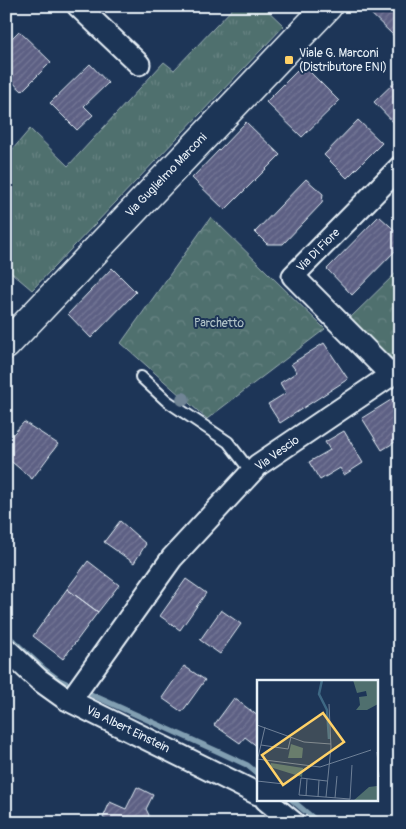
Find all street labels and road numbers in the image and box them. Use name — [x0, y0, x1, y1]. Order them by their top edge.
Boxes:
street label: Via Guglielmo Marconi — [122, 130, 210, 220]
street label: Via Di Fiore — [293, 225, 343, 275]
street label: Via Vescio — [252, 432, 303, 474]
street label: Via Albert Einstein — [83, 703, 172, 756]

